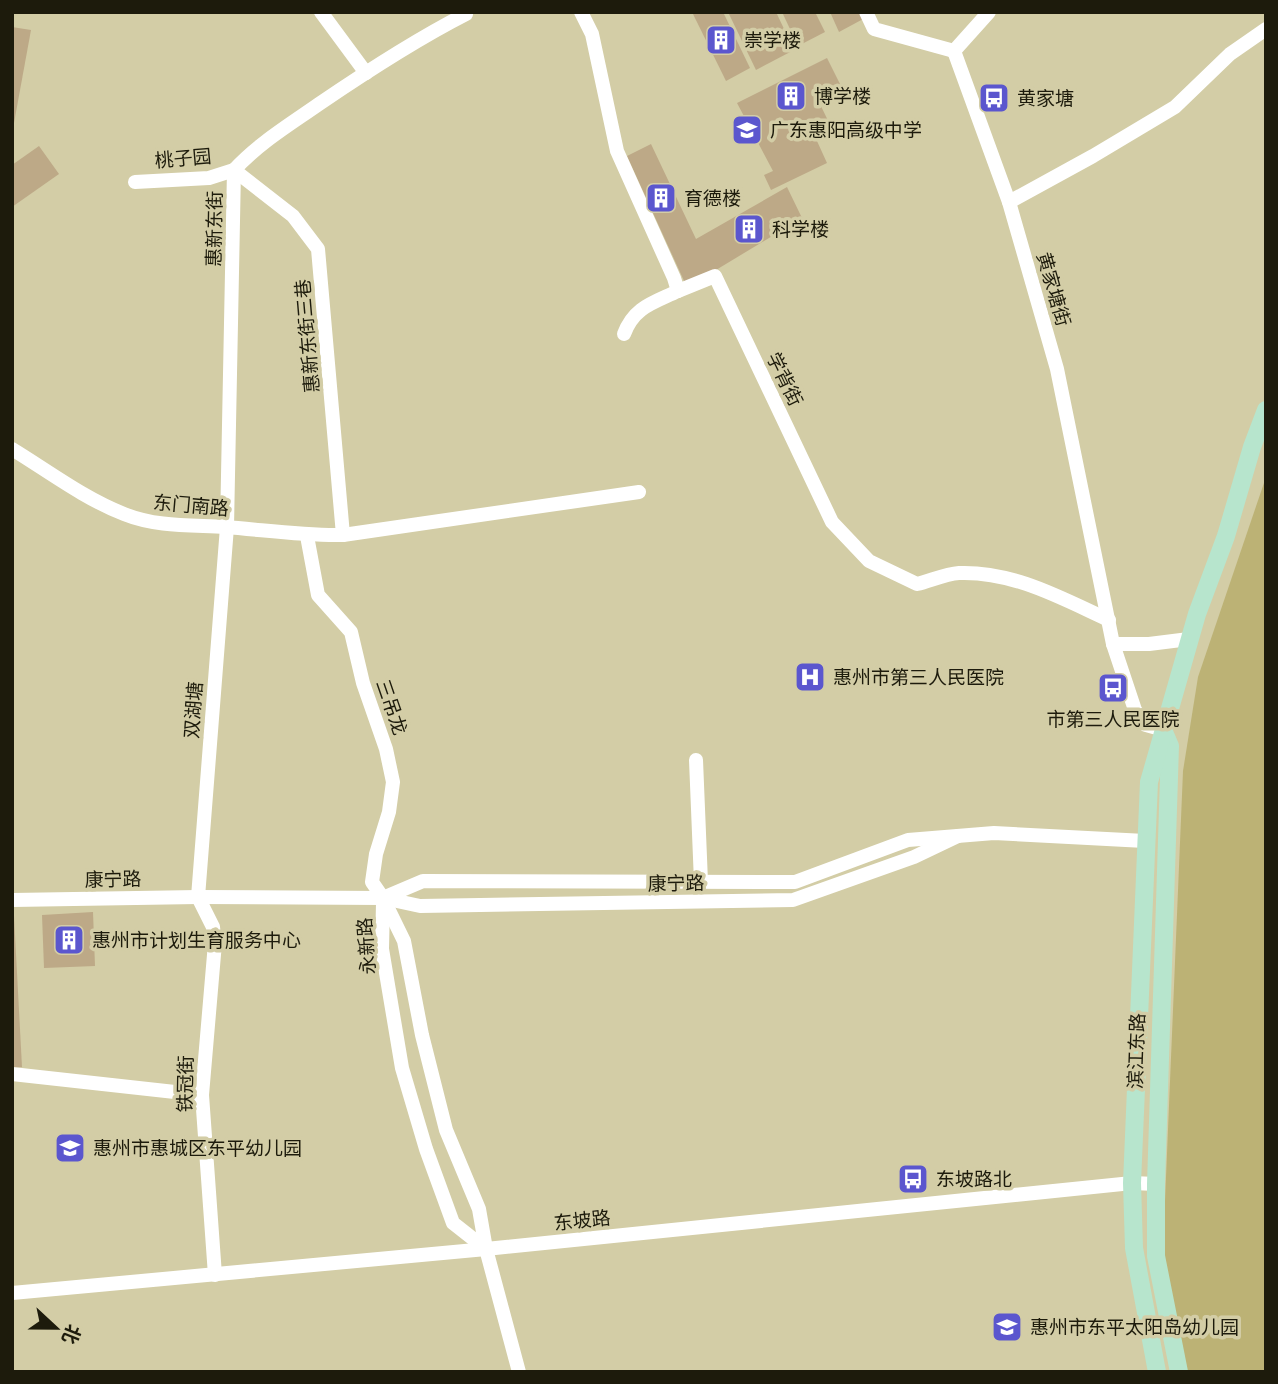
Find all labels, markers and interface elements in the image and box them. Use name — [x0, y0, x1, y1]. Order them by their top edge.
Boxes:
building icon: 崇学楼 — [704, 23, 738, 57]
place label: 崇学楼 — [744, 28, 801, 52]
building icon: 博学楼 — [774, 79, 808, 113]
bus stop icon: 黄家塘 — [977, 81, 1011, 115]
place label: 博学楼 — [814, 84, 871, 108]
place label: 黄家塘 — [1017, 86, 1074, 110]
school or university icon: 广东惠阳高级中学 — [730, 113, 764, 147]
place label: 广东惠阳高级中学 — [770, 118, 922, 142]
street label: 桃子园 — [154, 144, 212, 172]
building icon: 育德楼 — [644, 181, 678, 215]
place label: 育德楼 — [684, 186, 741, 210]
street label: 惠新东街 — [201, 191, 227, 267]
building icon: 科学楼 — [732, 212, 766, 246]
place label: 科学楼 — [772, 217, 829, 241]
street label: 黄家塘街 — [1032, 249, 1076, 329]
street label: 惠新东街三巷 — [290, 278, 324, 394]
street label: 学背街 — [762, 348, 808, 410]
street label: 东门南路 — [152, 490, 230, 520]
hospital icon: 惠州市第三人民医院 — [793, 660, 827, 694]
place label: 惠州市第三人民医院 — [833, 665, 1004, 689]
bus stop icon: 市第三人民医院 — [1096, 671, 1130, 705]
street label: 三吊龙 — [371, 676, 413, 738]
street label: 双湖塘 — [179, 681, 207, 739]
place label: 市第三人民医院 — [1046, 707, 1180, 731]
street label: 康宁路 — [84, 867, 142, 891]
street label: 康宁路 — [647, 871, 705, 895]
street label: 永新路 — [352, 917, 380, 975]
building icon: 惠州市计划生育服务中心 — [52, 923, 86, 957]
place label: 惠州市计划生育服务中心 — [92, 928, 301, 952]
street label: 滨江东路 — [1123, 1013, 1149, 1089]
street label: 铁冠街 — [173, 1055, 197, 1113]
school or university icon: 惠州市惠城区东平幼儿园 — [53, 1131, 87, 1165]
place label: 惠州市惠城区东平幼儿园 — [93, 1136, 302, 1160]
bus stop icon: 东坡路北 — [896, 1162, 930, 1196]
place label: 东坡路北 — [936, 1167, 1012, 1191]
street label: 东坡路 — [552, 1205, 612, 1235]
north arrow — [21, 1293, 91, 1363]
school or university icon: 惠州市东平太阳岛幼儿园 — [990, 1310, 1024, 1344]
place label: 惠州市东平太阳岛幼儿园 — [1030, 1315, 1239, 1339]
text: 北 — [57, 1321, 86, 1348]

